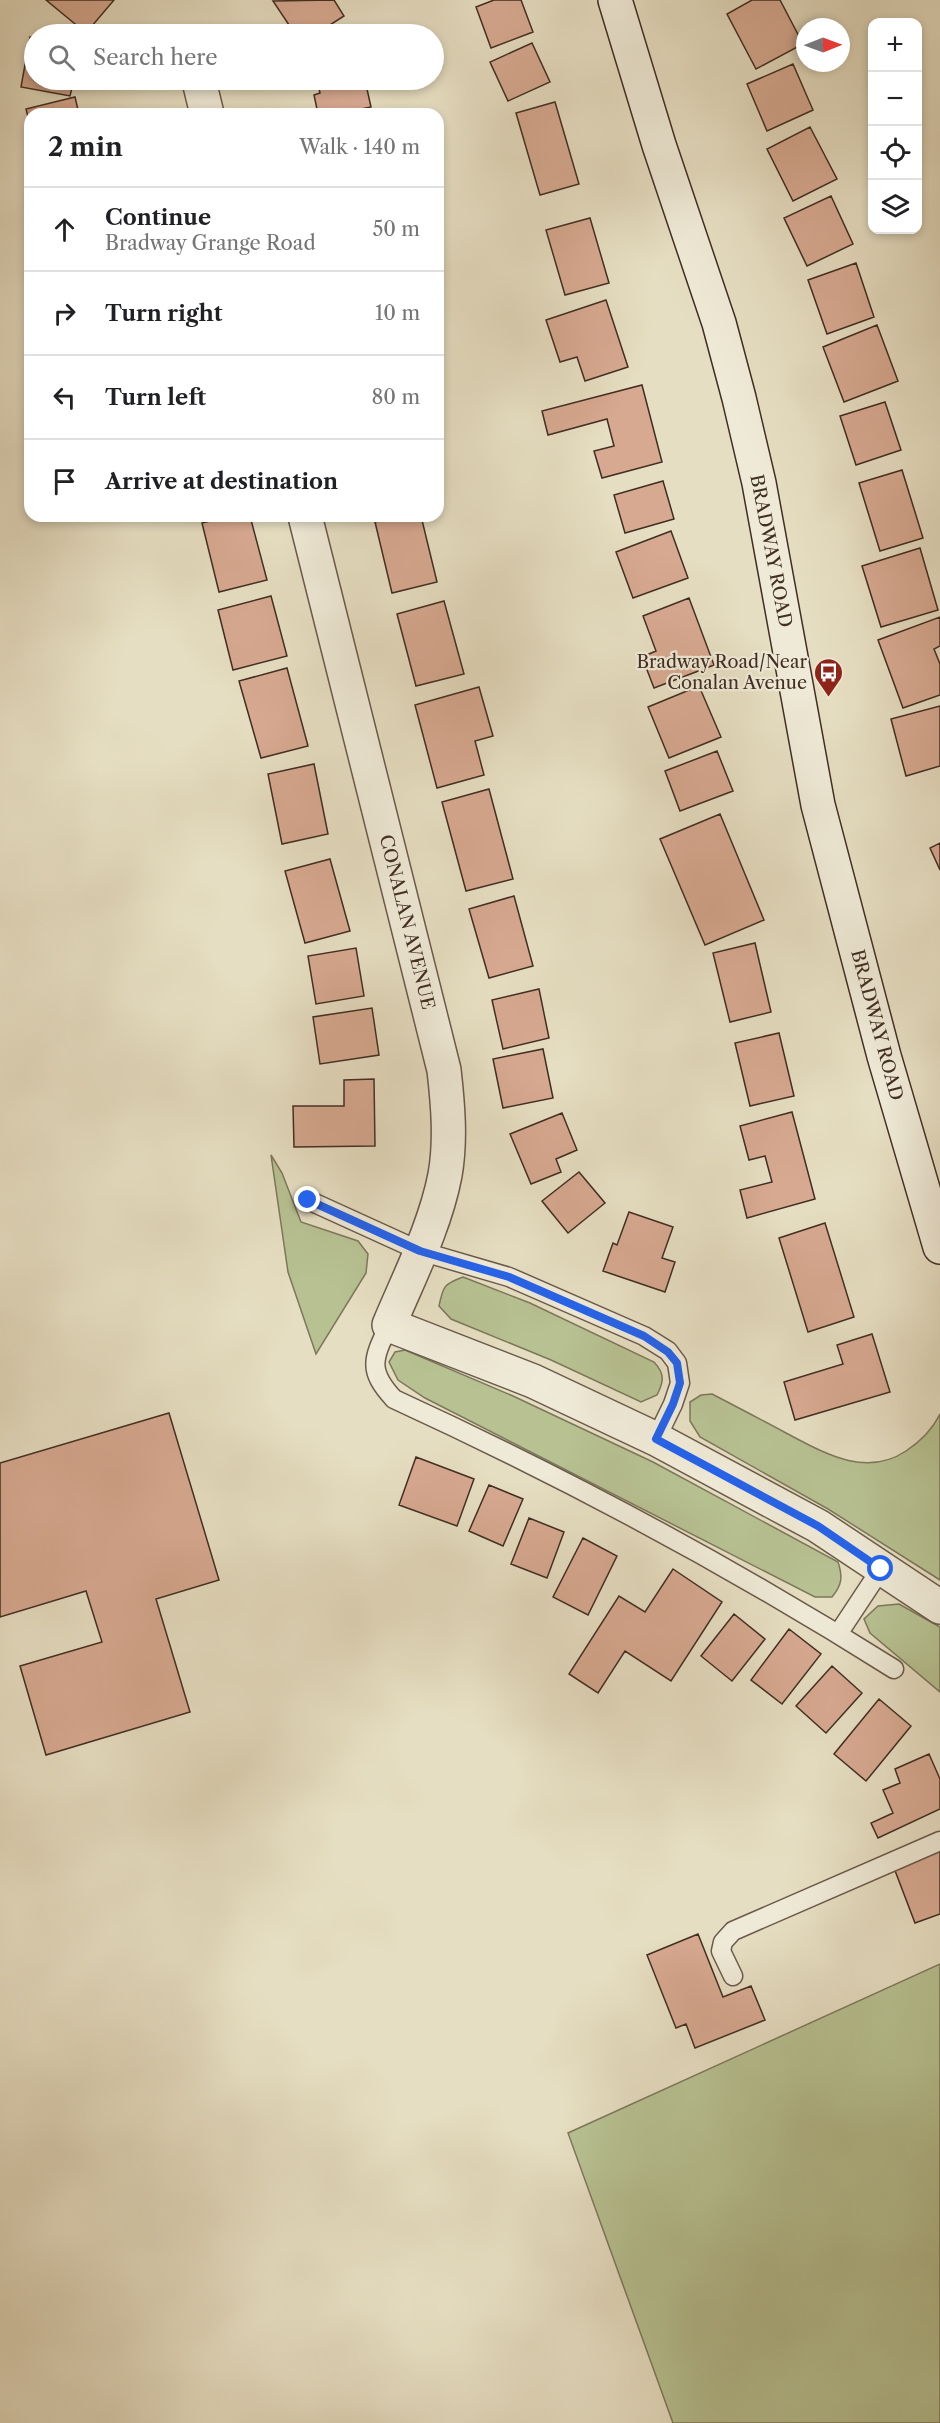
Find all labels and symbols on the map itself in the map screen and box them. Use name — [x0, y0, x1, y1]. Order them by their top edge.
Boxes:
north arrow — [796, 18, 850, 72]
street label: BRADWAY ROAD — [745, 473, 797, 629]
place label: Bradway Road/Near Conalan Avenue — [636, 651, 807, 694]
bus stop icon: Bradway Road/Near Conalan Avenue — [812, 656, 844, 698]
street label: CONALAN AVENUE — [375, 832, 439, 1012]
street label: BRADWAY ROAD — [846, 947, 908, 1103]
route end — [294, 1186, 320, 1212]
route start — [867, 1555, 893, 1581]

